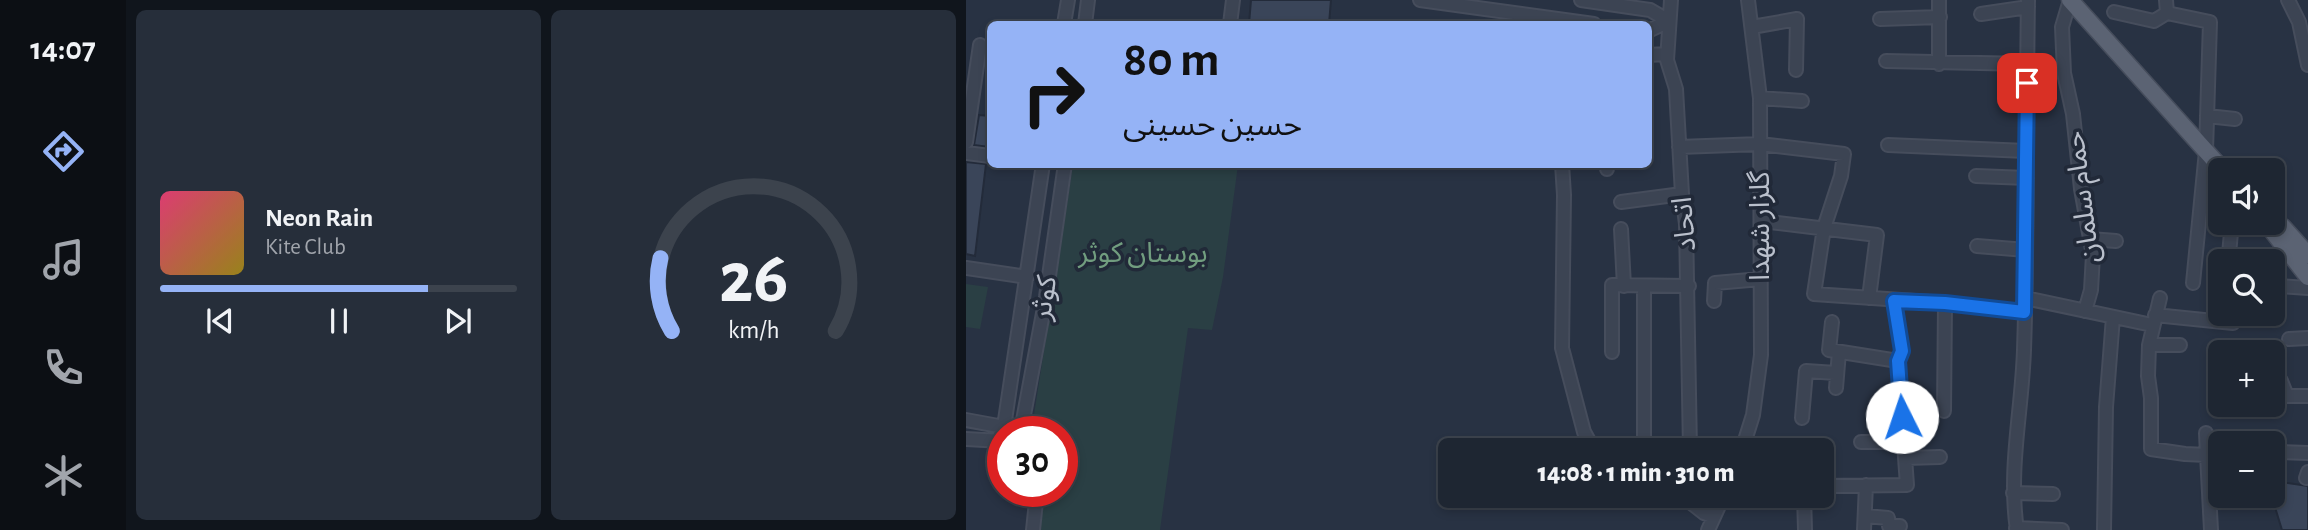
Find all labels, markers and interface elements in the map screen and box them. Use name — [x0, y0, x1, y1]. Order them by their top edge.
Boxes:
text: 14:07 — [30, 33, 96, 65]
text: 80 m — [1123, 36, 1220, 85]
icon: right — [1008, 49, 1099, 140]
pin — [1997, 53, 2057, 113]
icon: arrive — [2008, 64, 2046, 102]
text: حسین حسینی — [1123, 109, 1302, 141]
icon: directions — [39, 127, 88, 176]
street label: حمام سلمان — [2061, 129, 2110, 265]
map controls — [2208, 158, 2285, 508]
button: sound — [2208, 158, 2285, 235]
street label: گلزار شهدا — [1746, 171, 1776, 281]
street label: اتحاد — [1669, 196, 1701, 252]
text: Neon Rain — [265, 205, 373, 231]
icon: music — [39, 235, 88, 284]
text: Kite Club — [265, 236, 346, 259]
park label: بوستان کوثر — [1077, 240, 1208, 269]
text: 26 — [719, 243, 788, 316]
button: search — [2208, 249, 2285, 326]
street label: کوثر — [1028, 274, 1063, 323]
icon: previous — [201, 302, 239, 340]
icon: pause — [320, 302, 358, 340]
icon: next — [439, 302, 477, 340]
text: km/h — [728, 318, 779, 343]
button: + — [2208, 340, 2285, 417]
icon: phone — [39, 343, 88, 392]
position arrow — [1865, 380, 1939, 454]
speed limit sign: 30 — [987, 416, 1078, 507]
button: − — [2208, 431, 2285, 508]
icon: climate — [39, 451, 88, 500]
text: 14:08 · 1 min · 310 m — [1538, 460, 1734, 486]

